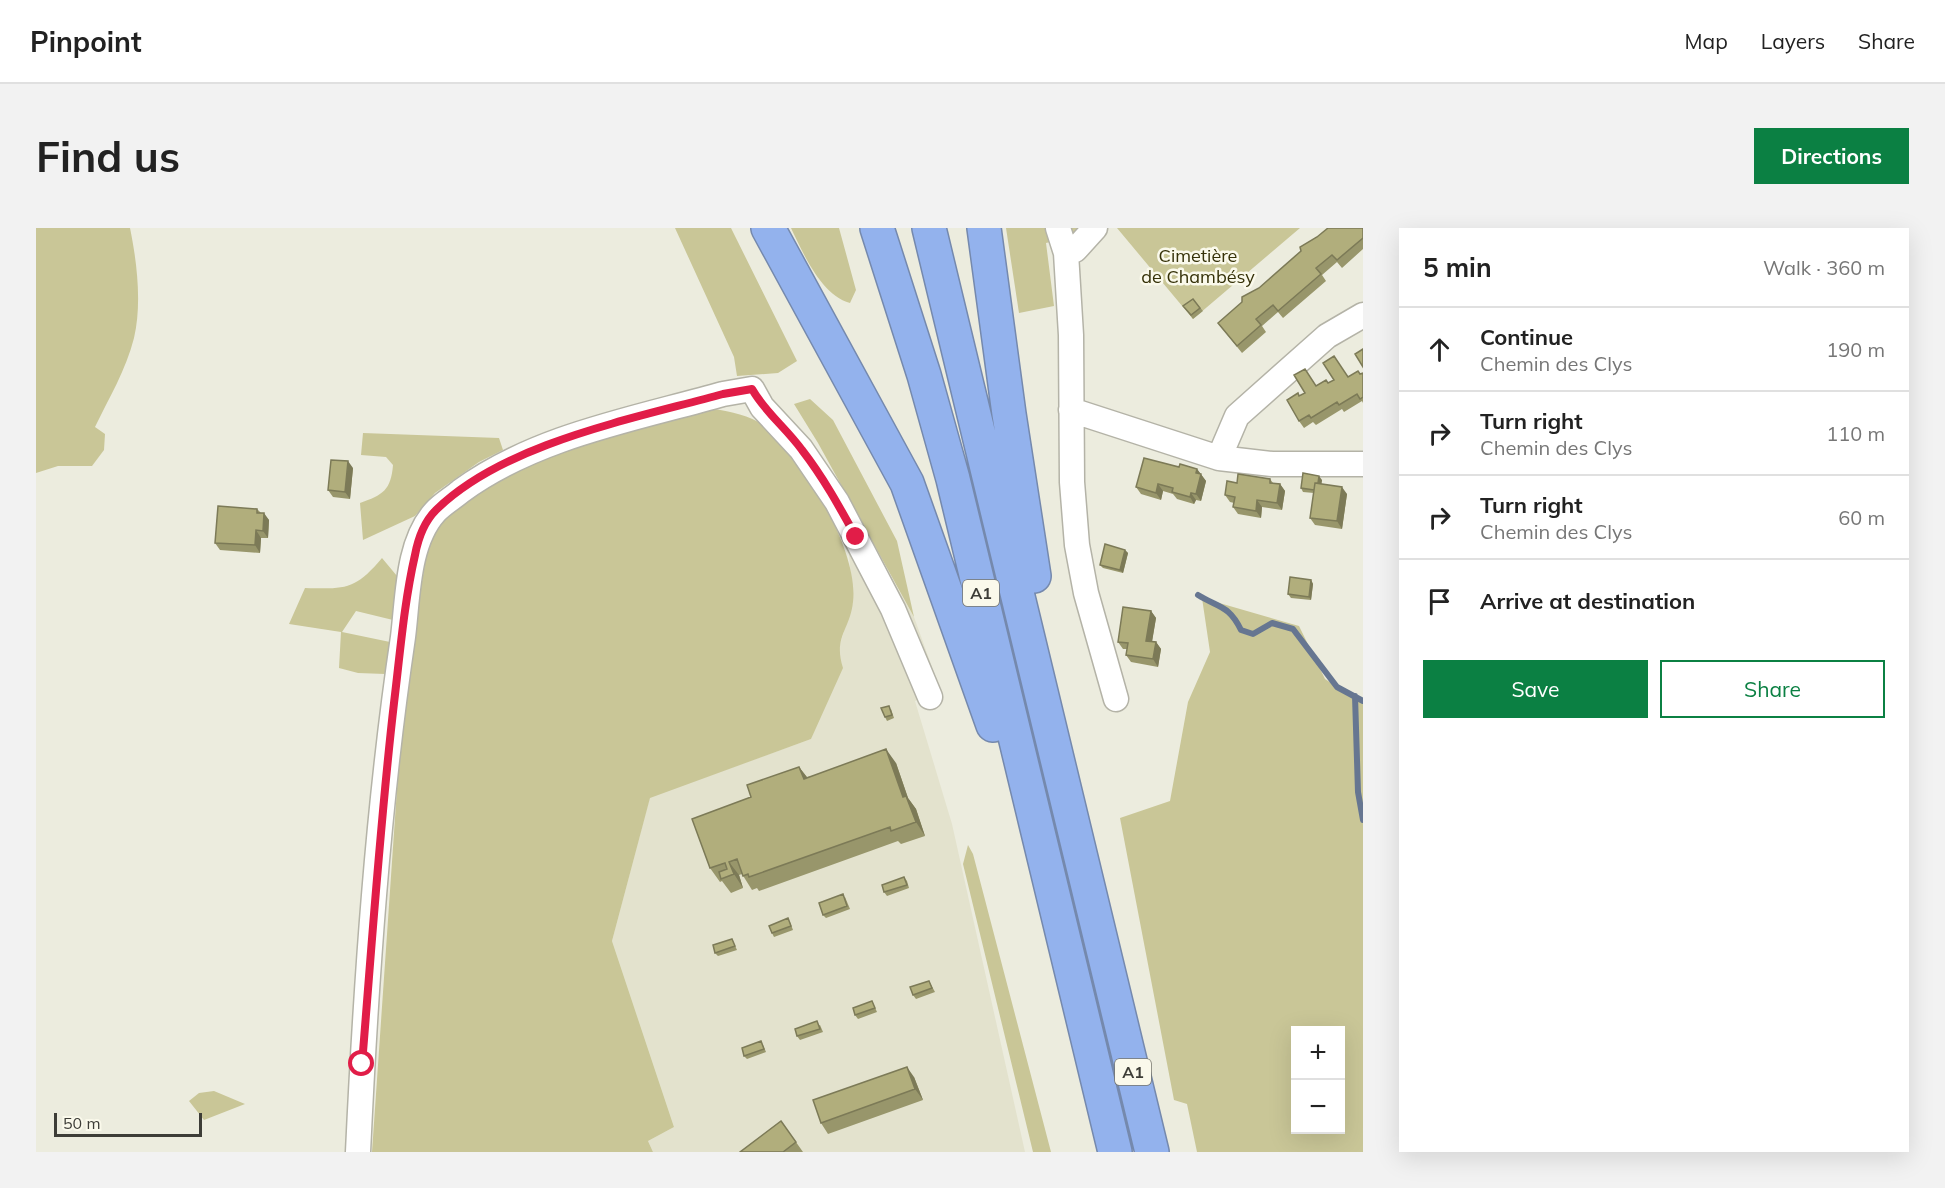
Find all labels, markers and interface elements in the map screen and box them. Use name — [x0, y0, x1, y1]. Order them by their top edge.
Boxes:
text: Pinpoint — [30, 24, 142, 59]
text: Map — [1685, 28, 1728, 54]
text: Layers — [1761, 28, 1825, 54]
text: Share — [1858, 28, 1915, 54]
button: Directions — [1754, 128, 1909, 184]
text: Find us — [36, 130, 180, 183]
park label: Cimetière de Chambésy — [1141, 244, 1255, 288]
text: 5 min — [1423, 251, 1492, 284]
text: Walk · 360 m — [1763, 255, 1885, 280]
text: Continue — [1480, 323, 1573, 351]
icon: ahead — [1423, 333, 1456, 366]
text: 190 m — [1826, 337, 1885, 362]
text: Chemin des Clys — [1480, 351, 1632, 376]
text: Turn right — [1480, 407, 1583, 435]
icon: right — [1423, 417, 1456, 450]
text: 110 m — [1826, 421, 1885, 446]
text: Chemin des Clys — [1480, 435, 1632, 460]
text: Turn right — [1480, 491, 1583, 519]
icon: right — [1423, 501, 1456, 534]
text: 60 m — [1838, 505, 1885, 530]
text: Chemin des Clys — [1480, 519, 1632, 544]
route end — [842, 523, 868, 549]
road number: A1 — [963, 580, 999, 606]
icon: arrive — [1423, 585, 1456, 618]
text: Arrive at destination — [1480, 587, 1695, 615]
button: Save — [1423, 660, 1648, 718]
button: Share — [1660, 660, 1885, 718]
map controls — [1291, 1026, 1345, 1134]
button: + — [1291, 1026, 1345, 1080]
route start — [348, 1050, 374, 1076]
road number: A1 — [1115, 1059, 1151, 1085]
button: − — [1291, 1080, 1345, 1134]
scale bar — [54, 1110, 202, 1138]
text: 50 m — [63, 1113, 100, 1133]

